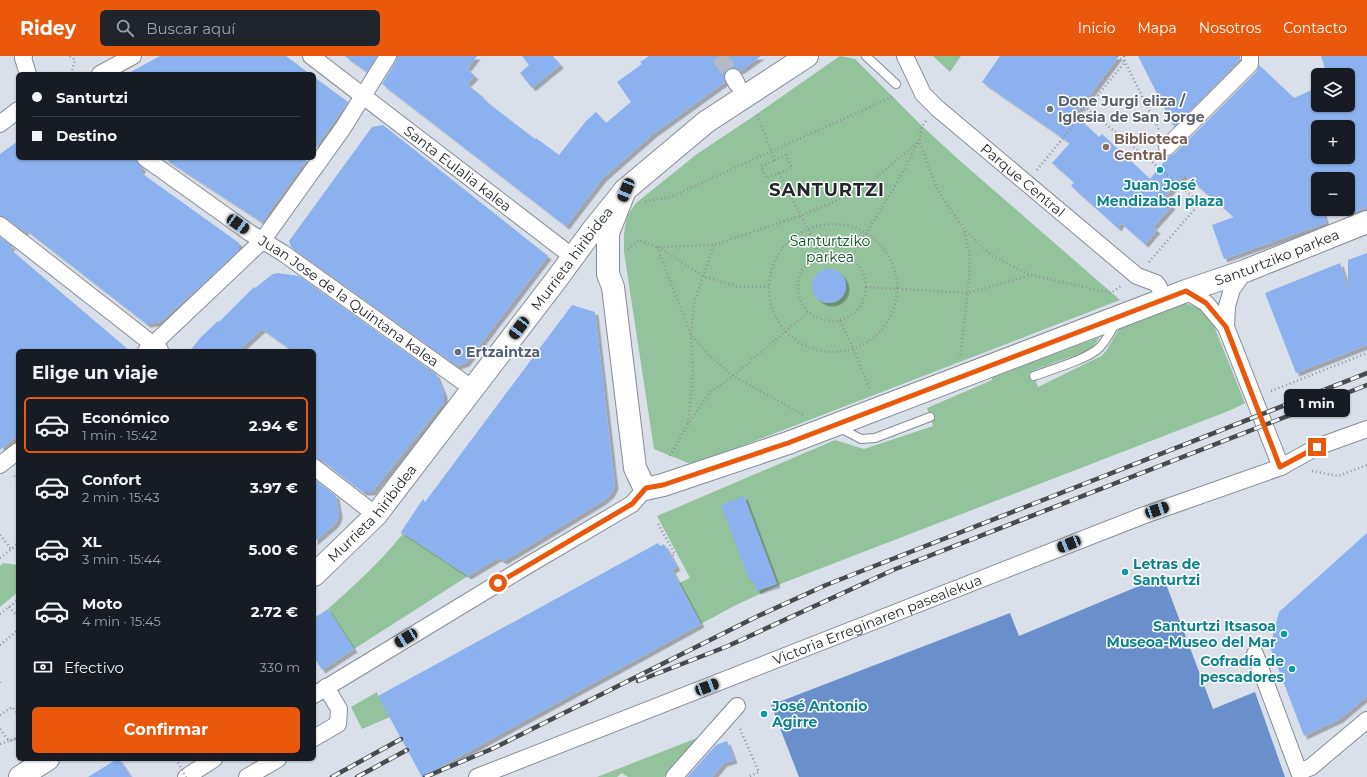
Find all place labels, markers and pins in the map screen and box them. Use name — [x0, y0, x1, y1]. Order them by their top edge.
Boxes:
place label: Done Jurgi eliza / Iglesia de San Jorge — [1058, 92, 1205, 126]
marker: Done Jurgi eliza / Iglesia de San Jorge — [1045, 104, 1055, 114]
place label: Biblioteca Central — [1114, 130, 1188, 164]
marker: Biblioteca Central — [1101, 142, 1111, 152]
marker: Juan José Mendizabal plaza — [1155, 165, 1165, 175]
place label: Juan José Mendizabal plaza — [1096, 176, 1224, 210]
place label: Ertzaintza — [466, 343, 540, 361]
marker: Ertzaintza — [453, 347, 463, 357]
place label: Letras de Santurtzi — [1133, 555, 1201, 589]
marker: Letras de Santurtzi — [1120, 567, 1130, 577]
place label: Santurtzi Itsasoa Museoa-Museo del Mar — [1107, 617, 1276, 651]
marker: Santurtzi Itsasoa Museoa-Museo del Mar — [1279, 629, 1289, 639]
place label: Cofradía de pescadores — [1200, 652, 1285, 686]
marker: Cofradía de pescadores — [1287, 664, 1297, 674]
place label: José Antonio Agirre — [771, 697, 867, 731]
marker: José Antonio Agirre — [759, 709, 769, 719]

